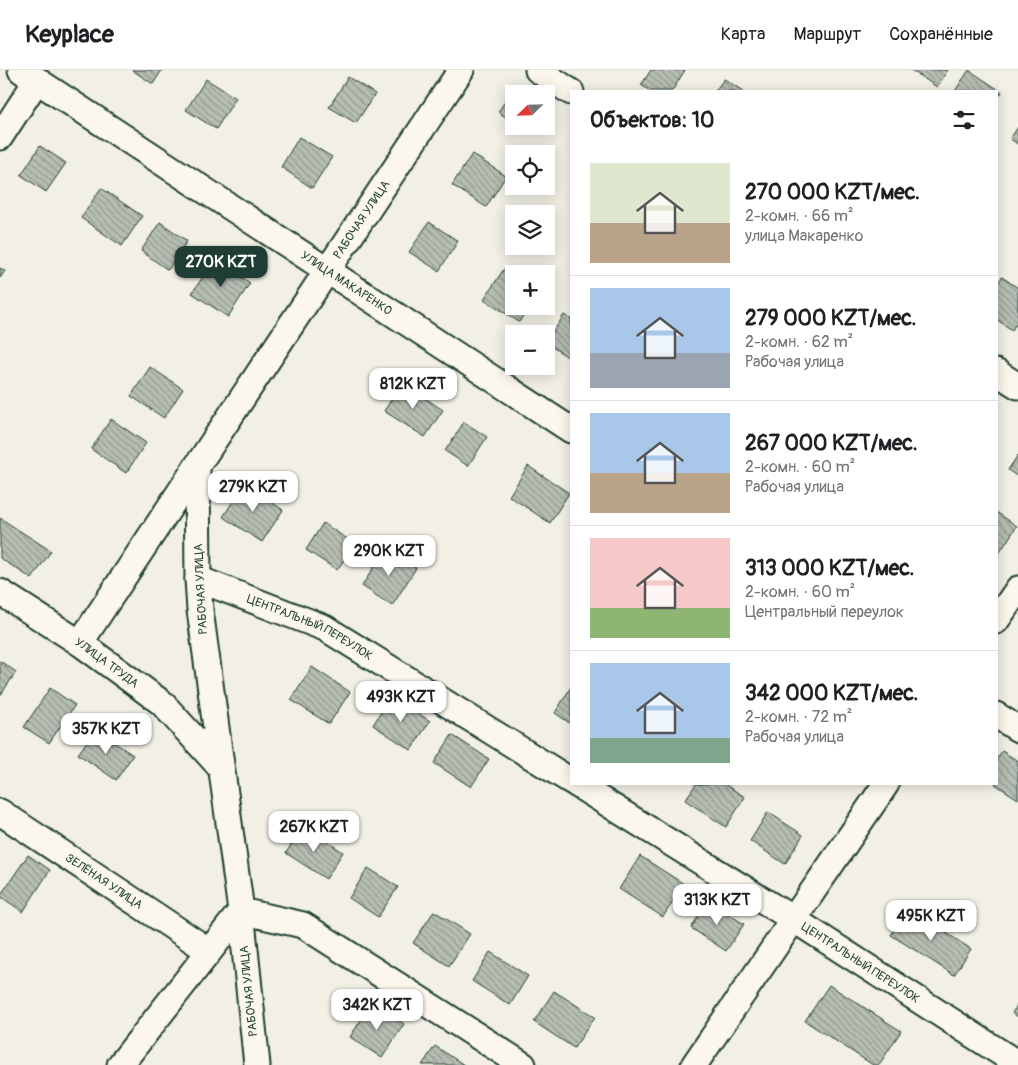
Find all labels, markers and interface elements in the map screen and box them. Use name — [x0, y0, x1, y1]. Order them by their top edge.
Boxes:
text: Keyplace — [25, 20, 114, 49]
text: Карта — [721, 23, 765, 46]
text: Маршрут — [793, 23, 861, 46]
text: Сохранённые — [889, 23, 993, 46]
north arrow — [505, 85, 555, 135]
map controls — [505, 85, 555, 375]
icon: filters — [950, 106, 978, 134]
text: Объектов: 10 — [590, 107, 714, 134]
button: locate — [505, 145, 555, 195]
street label: РАБОЧАЯ УЛИЦА — [330, 177, 393, 262]
text: 270 000 KZT/мес. — [745, 179, 920, 206]
icon: home — [630, 183, 690, 243]
button: layers — [505, 205, 555, 255]
text: 2-комн. · 66 m² — [745, 206, 854, 226]
text: улица Макаренко — [745, 226, 863, 246]
pin: 270K KZT — [169, 246, 273, 288]
street label: УЛИЦА МАКАРЕНКО — [298, 248, 395, 319]
text: 270K KZT — [186, 252, 256, 272]
button: + — [505, 265, 555, 315]
text: 279 000 KZT/мес. — [745, 305, 916, 332]
icon: home — [630, 308, 690, 368]
button: − — [505, 325, 555, 375]
text: 2-комн. · 62 m² — [745, 332, 853, 352]
text: Рабочая улица — [745, 352, 844, 372]
pin: 812K KZT — [361, 368, 465, 410]
text: 812K KZT — [380, 374, 446, 394]
text: 267 000 KZT/мес. — [745, 430, 918, 457]
icon: home — [630, 433, 690, 493]
text: 2-комн. · 60 m² — [745, 457, 855, 477]
pin: 279K KZT — [201, 470, 305, 513]
text: 279K KZT — [219, 477, 287, 497]
text: Рабочая улица — [745, 477, 844, 497]
pin: 290K KZT — [337, 534, 441, 577]
text: 290K KZT — [354, 541, 424, 561]
street label: РАБОЧАЯ УЛИЦА — [191, 543, 211, 635]
text: 313 000 KZT/мес. — [745, 555, 914, 582]
icon: home — [630, 558, 690, 618]
text: 2-комн. · 60 m² — [745, 582, 855, 602]
street label: ЦЕНТРАЛЬНЫЙ ПЕРЕУЛОК — [245, 591, 376, 663]
text: Центральный переулок — [745, 602, 904, 622]
street label: УЛИЦА ТРУДА — [72, 634, 142, 691]
pin: 493K KZT — [349, 680, 453, 723]
text: 342 000 KZT/мес. — [745, 680, 918, 707]
icon: home — [630, 683, 690, 743]
text: 493K KZT — [366, 687, 436, 707]
text: 2-комн. · 72 m² — [745, 707, 852, 727]
pin: 357K KZT — [54, 712, 158, 755]
text: 357K KZT — [72, 719, 140, 739]
text: Рабочая улица — [745, 727, 844, 747]
pin: 267K KZT — [262, 810, 366, 853]
text: 267K KZT — [279, 817, 349, 837]
street label: ЗЕЛЁНАЯ УЛИЦА — [63, 850, 146, 912]
pin: 313K KZT — [665, 884, 769, 926]
text: 313K KZT — [684, 890, 750, 910]
pin: 495K KZT — [879, 900, 983, 942]
text: 495K KZT — [897, 906, 965, 926]
street label: ЦЕНТРАЛЬНЫЙ ПЕРЕУЛОК — [799, 919, 923, 1006]
street label: РАБОЧАЯ УЛИЦА — [237, 945, 261, 1037]
pin: 342K KZT — [325, 988, 429, 1031]
text: 342K KZT — [342, 995, 412, 1015]

